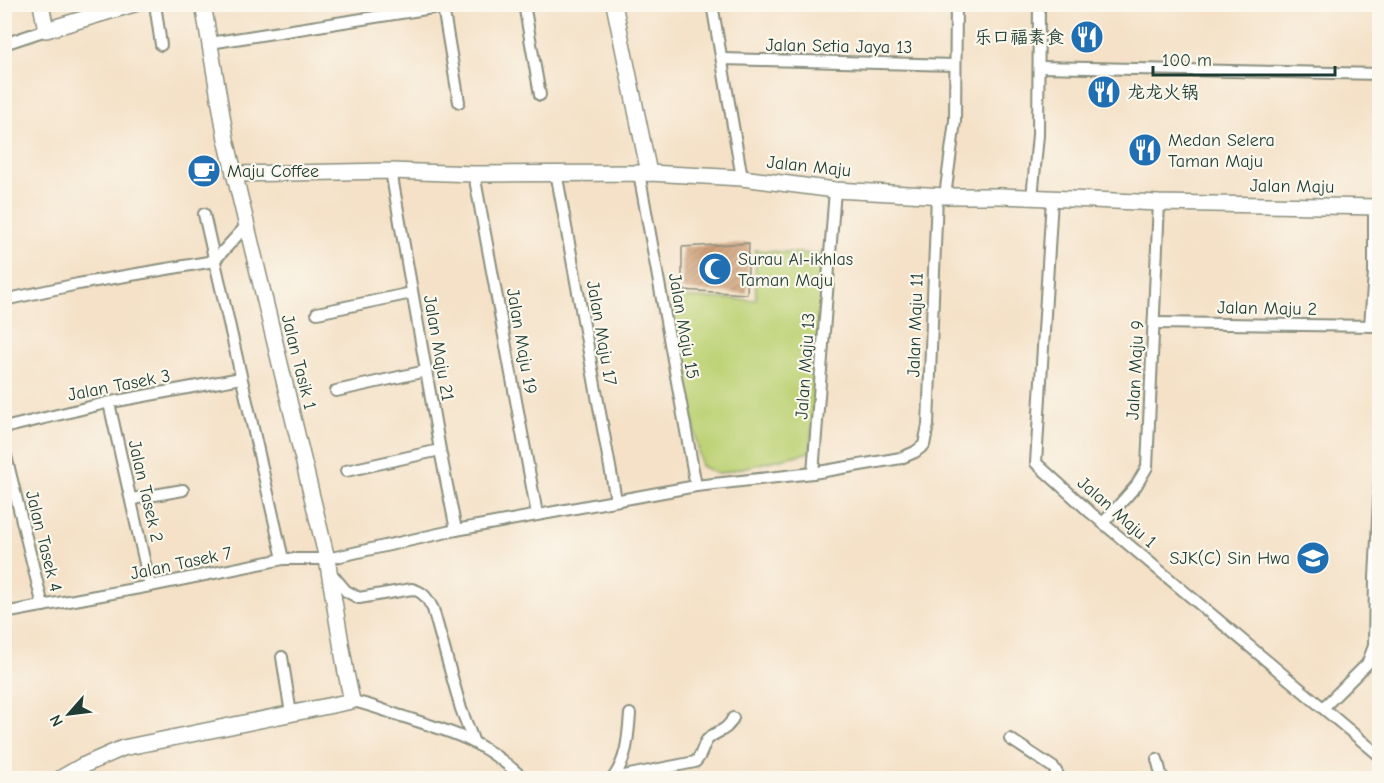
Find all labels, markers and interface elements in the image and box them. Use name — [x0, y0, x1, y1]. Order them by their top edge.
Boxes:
restaurant icon: 乐口福素食 — [1069, 19, 1105, 55]
place label: 乐口福素食 — [974, 27, 1064, 48]
street label: Jalan Setia Jaya 13 — [765, 35, 913, 58]
scale bar — [1153, 39, 1334, 77]
text: 100 m — [1162, 50, 1212, 71]
restaurant icon: 龙龙火锅 — [1086, 74, 1122, 110]
place label: 龙龙火锅 — [1127, 82, 1199, 103]
place label: Medan Selera Taman Maju — [1168, 130, 1275, 172]
restaurant icon: Medan Selera Taman Maju — [1127, 132, 1163, 168]
street label: Jalan Maju — [766, 152, 852, 181]
cafe icon: Maju Coffee — [186, 153, 222, 189]
place label: Maju Coffee — [227, 161, 319, 182]
street label: Jalan Maju — [1250, 175, 1334, 198]
place label: Surau Al-ikhlas Taman Maju — [738, 249, 853, 291]
mosque icon: Surau Al-ikhlas Taman Maju — [697, 251, 733, 287]
street label: Jalan Maju 15 — [664, 271, 703, 381]
street label: Jalan Maju 11 — [903, 272, 928, 378]
street label: Jalan Maju 17 — [582, 279, 621, 388]
street label: Jalan Maju 19 — [502, 286, 541, 396]
street label: Jalan Maju 21 — [419, 294, 458, 403]
street label: Jalan Maju 2 — [1217, 297, 1317, 320]
street label: Jalan Tasik 1 — [277, 312, 320, 412]
street label: Jalan Maju 13 — [791, 312, 820, 420]
street label: Jalan Maju 9 — [1122, 319, 1149, 421]
street label: Jalan Tasek 3 — [66, 365, 172, 406]
street label: Jalan Tasek 2 — [124, 438, 167, 544]
street label: Jalan Maju 1 — [1073, 472, 1160, 552]
street label: Jalan Tasek 4 — [21, 488, 66, 594]
school or university icon: SJK(C) Sin Hwa — [1295, 540, 1331, 576]
street label: Jalan Tasek 7 — [128, 542, 234, 585]
place label: SJK(C) Sin Hwa — [1170, 548, 1290, 569]
north arrow — [39, 684, 99, 744]
text: N — [46, 712, 67, 729]

